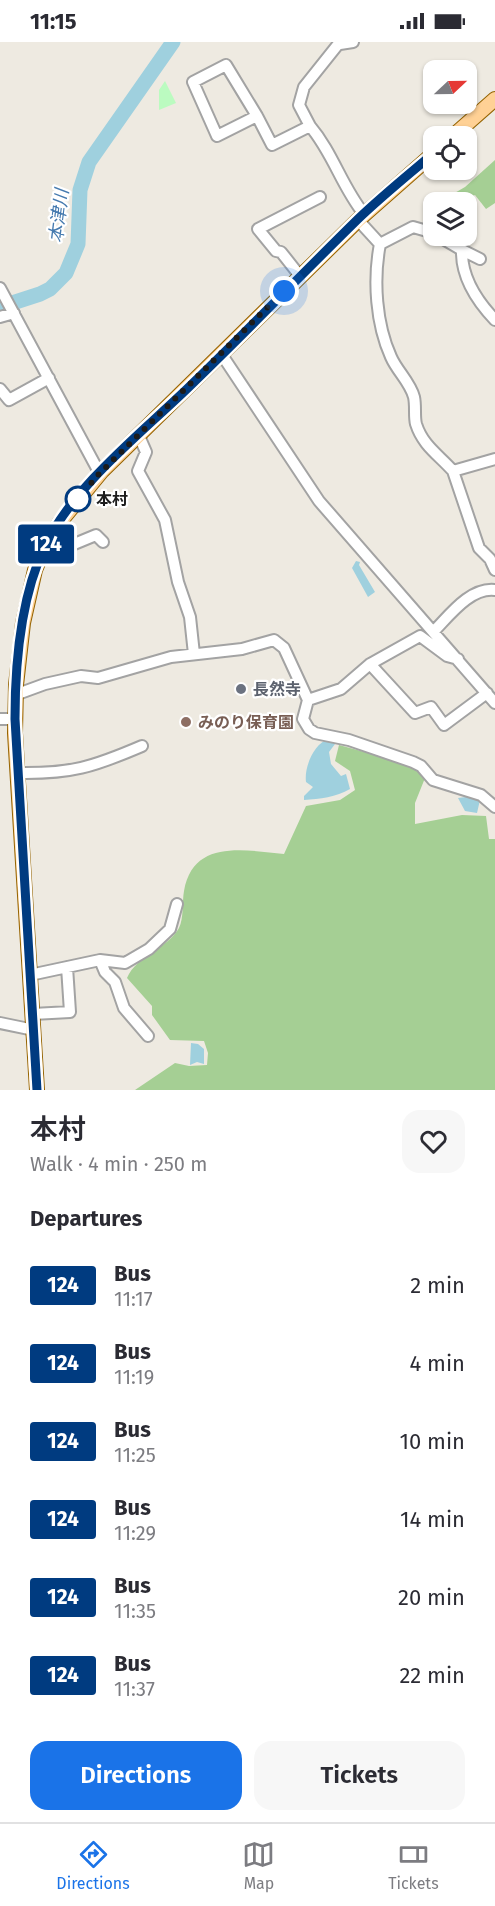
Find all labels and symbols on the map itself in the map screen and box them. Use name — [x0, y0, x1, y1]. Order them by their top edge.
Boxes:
north arrow — [423, 60, 477, 114]
water label: 本津川 — [45, 186, 73, 244]
your location — [269, 276, 299, 306]
marker: 本村 — [65, 486, 91, 512]
place label: 本村 — [96, 490, 128, 509]
line badge: 124 — [12, 524, 80, 564]
place label: 長然寺 — [253, 680, 301, 699]
marker: 長然寺 — [234, 682, 248, 696]
place label: みのり保育園 — [198, 713, 294, 732]
marker: みのり保育園 — [179, 715, 193, 729]

